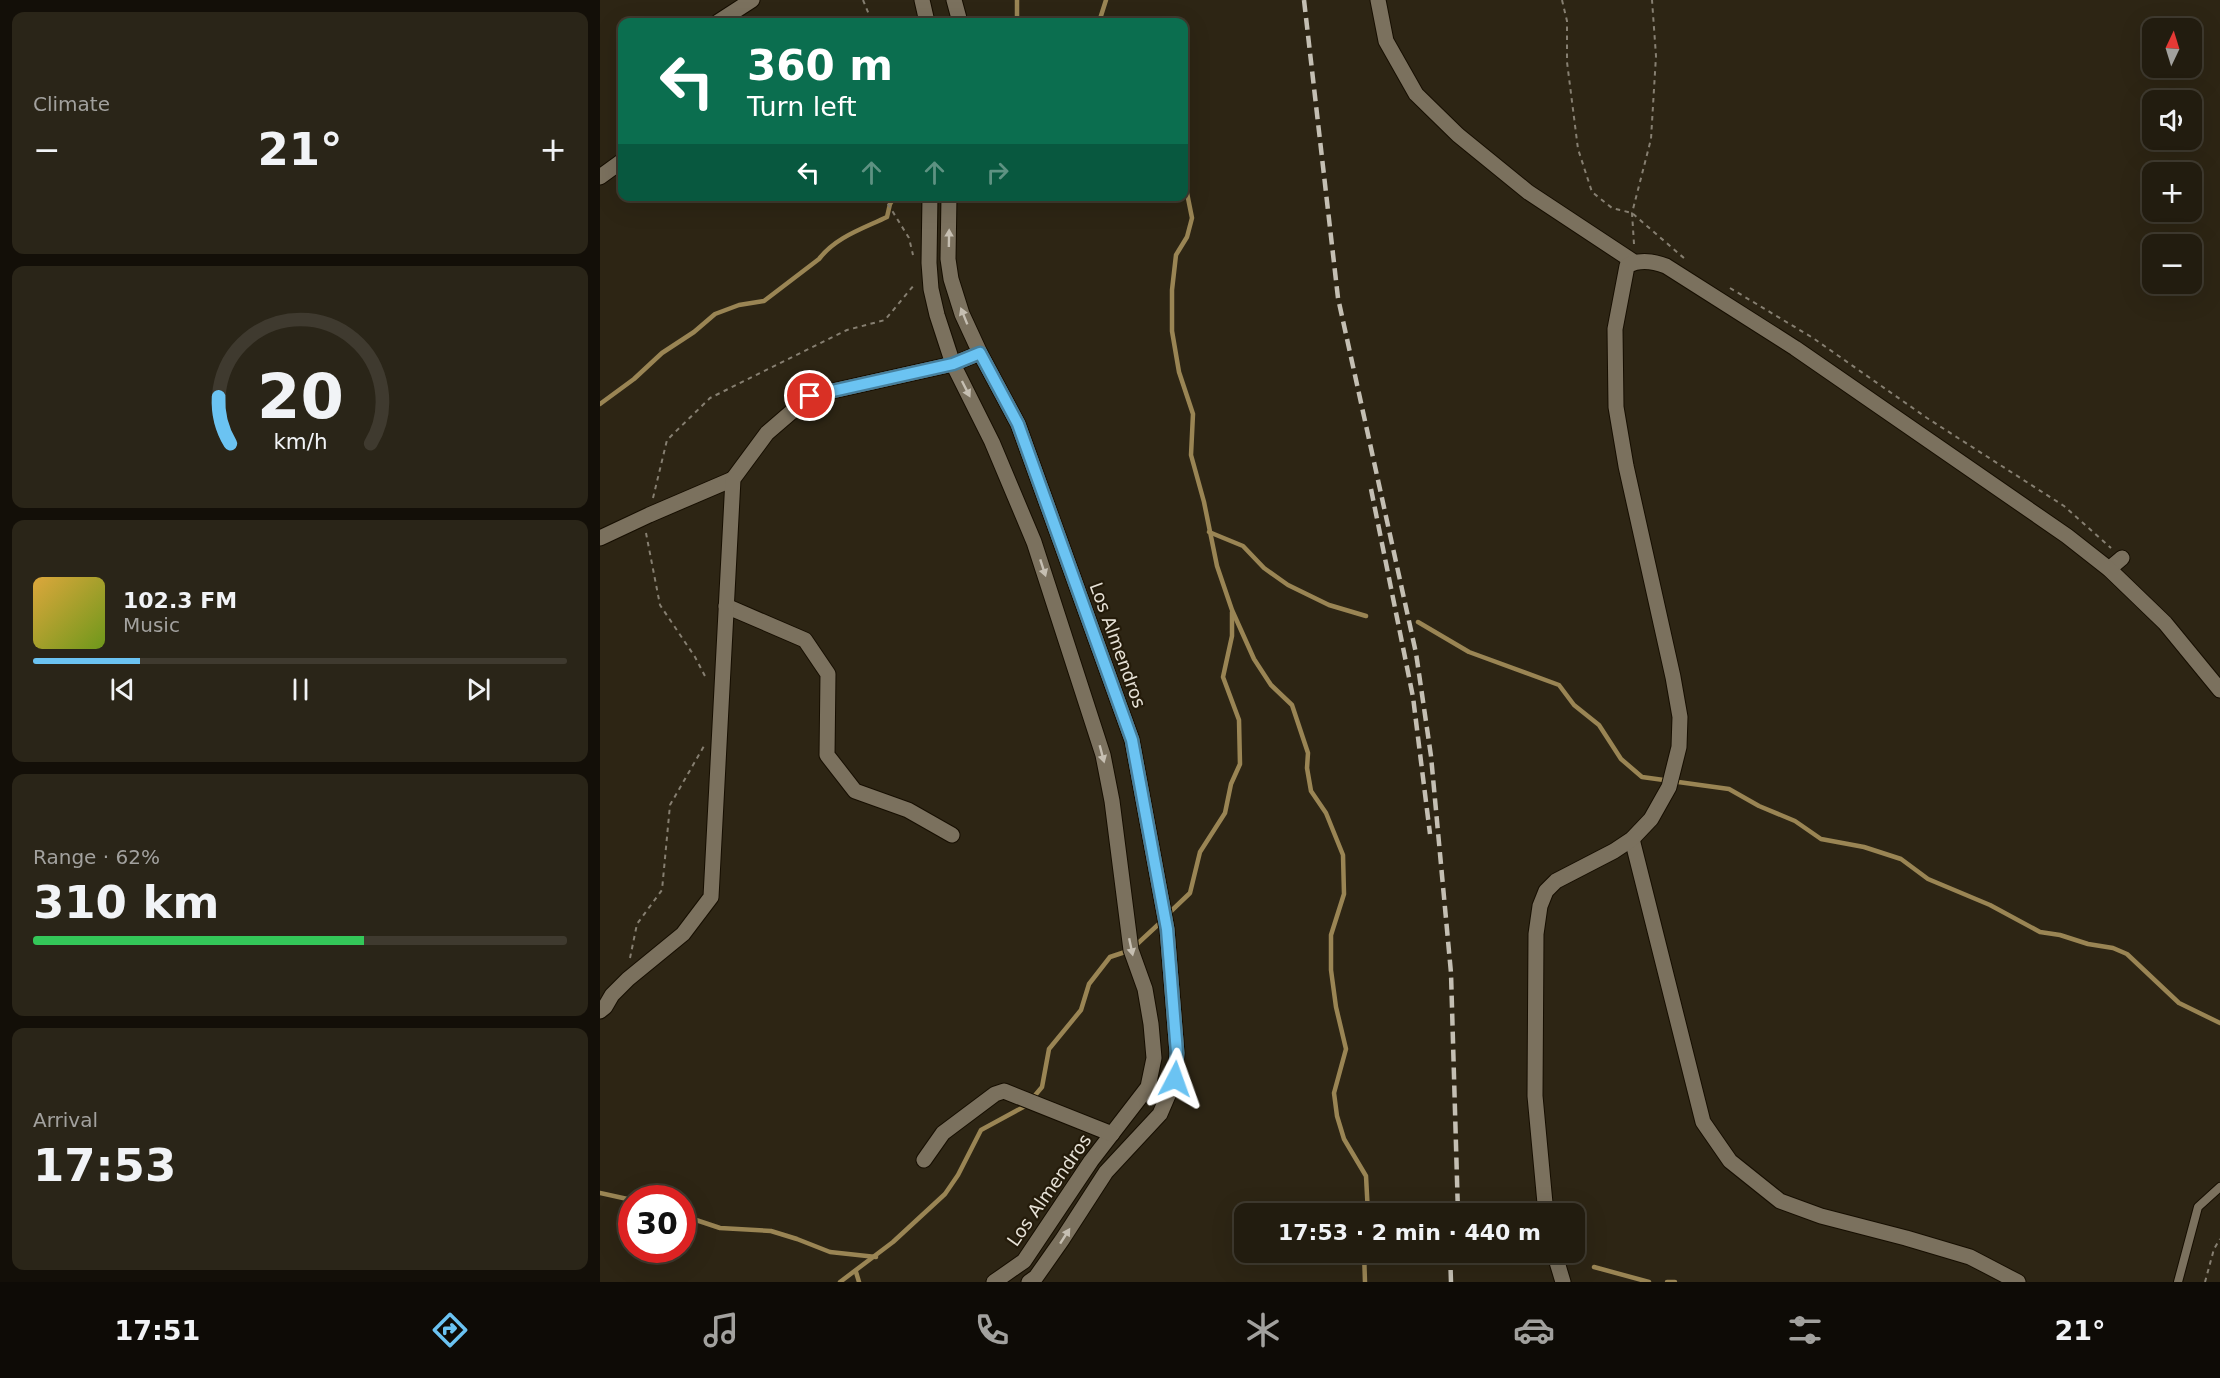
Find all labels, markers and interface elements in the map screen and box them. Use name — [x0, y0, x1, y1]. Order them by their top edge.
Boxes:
north arrow — [2142, 18, 2202, 78]
map controls — [2142, 18, 2202, 294]
text: 360 m — [747, 41, 893, 90]
icon: left — [648, 42, 726, 120]
button: sound — [2142, 90, 2202, 150]
text: Turn left — [747, 91, 857, 122]
text: Climate — [33, 92, 110, 116]
text: 21° — [257, 123, 343, 176]
text: − — [33, 130, 61, 169]
text: + — [539, 130, 567, 169]
icon: left — [792, 156, 825, 189]
icon: ahead — [855, 156, 888, 189]
icon: ahead — [918, 156, 951, 189]
icon: right — [981, 156, 1014, 189]
button: + — [2142, 162, 2202, 222]
one-way arrow — [944, 228, 954, 247]
button: − — [2142, 234, 2202, 294]
one-way arrow — [959, 307, 968, 325]
text: 20 — [257, 360, 343, 433]
pin — [784, 370, 835, 421]
icon: arrive — [793, 379, 826, 412]
one-way arrow — [961, 381, 971, 398]
text: km/h — [273, 429, 327, 454]
one-way arrow — [1039, 559, 1048, 577]
street label: Los Almendros — [1086, 579, 1150, 711]
text: 102.3 FM — [123, 588, 237, 613]
text: Music — [123, 613, 180, 637]
icon: previous — [106, 673, 139, 706]
icon: pause — [284, 673, 317, 706]
icon: next — [462, 673, 495, 706]
one-way arrow — [1098, 745, 1107, 763]
text: Range · 62% — [33, 845, 160, 869]
text: 310 km — [33, 876, 219, 929]
one-way arrow — [1127, 937, 1136, 956]
position arrow — [1143, 1047, 1207, 1111]
text: Arrival — [33, 1108, 98, 1132]
street label: Los Almendros — [1003, 1130, 1095, 1250]
text: 17:53 — [33, 1139, 176, 1192]
speed limit sign: 30 — [618, 1185, 696, 1263]
text: 17:53 · 2 min · 440 m — [1278, 1220, 1541, 1245]
one-way arrow — [1059, 1227, 1070, 1244]
icon: directions — [429, 1309, 471, 1351]
icon: music — [700, 1309, 742, 1351]
icon: phone — [971, 1309, 1013, 1351]
icon: climate — [1242, 1309, 1284, 1351]
icon: car — [1513, 1309, 1555, 1351]
icon: filters — [1784, 1309, 1826, 1351]
text: 17:51 — [114, 1315, 200, 1346]
text: 21° — [2054, 1315, 2105, 1346]

